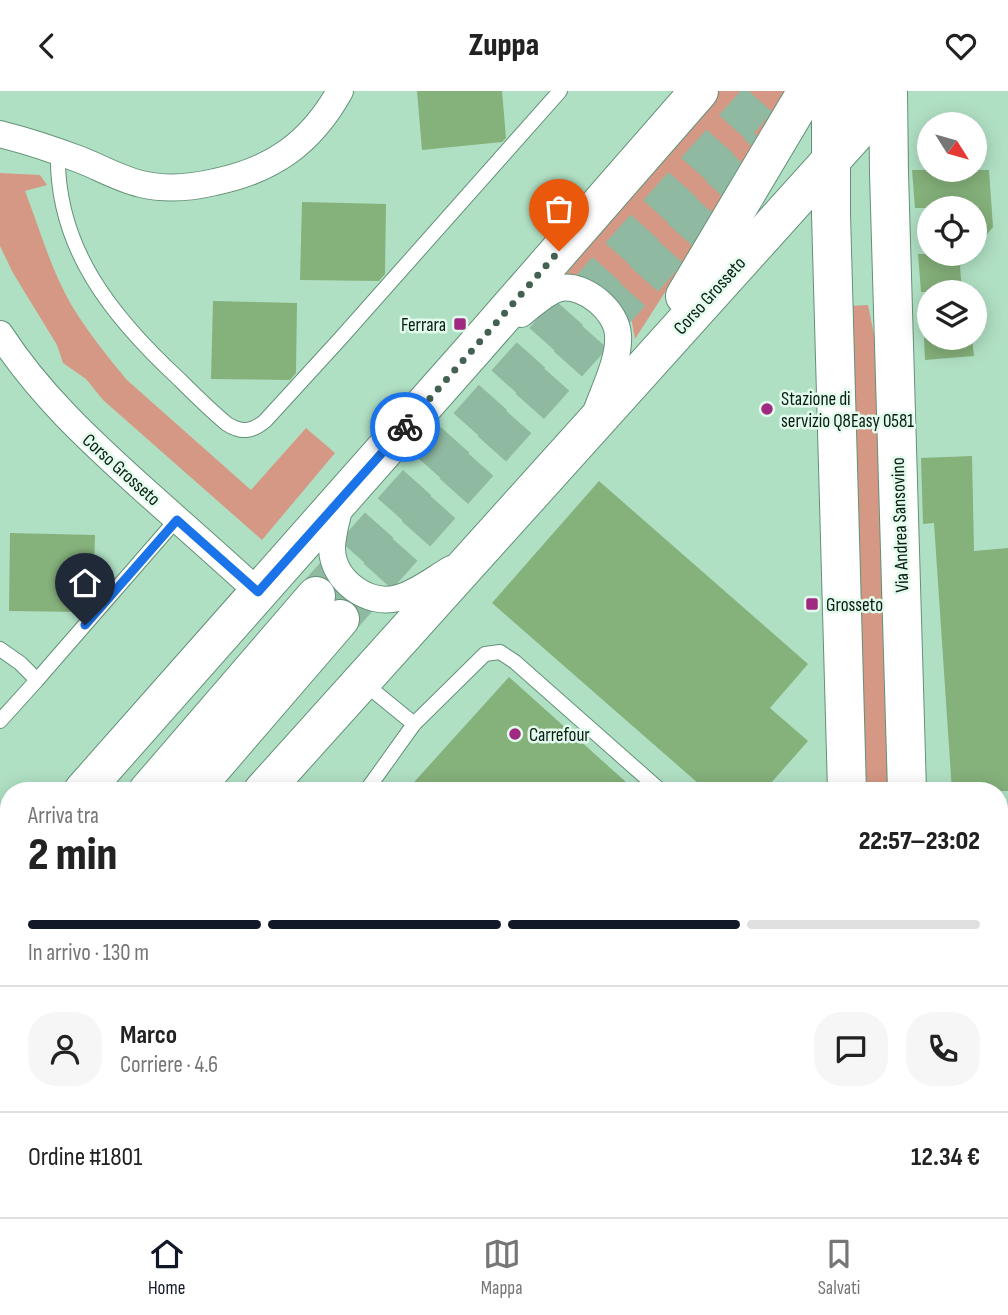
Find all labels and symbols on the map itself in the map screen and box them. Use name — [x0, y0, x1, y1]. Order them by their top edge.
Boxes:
north arrow — [917, 112, 987, 182]
pin — [529, 179, 589, 251]
street label: Corso Grosseto — [669, 252, 751, 340]
place label: Ferrara — [401, 314, 446, 337]
marker: Ferrara — [452, 316, 468, 332]
place label: Stazione di servizio Q8Easy 0581 — [781, 388, 914, 433]
courier — [370, 392, 440, 462]
marker: Stazione di servizio Q8Easy 0581 — [759, 401, 775, 417]
street label: Corso Grosseto — [77, 429, 165, 511]
street label: Via Andrea Sansovino — [887, 457, 914, 593]
pin — [55, 553, 115, 625]
place label: Grosseto — [826, 594, 883, 617]
marker: Grosseto — [804, 596, 820, 612]
place label: Carrefour — [529, 724, 590, 747]
marker: Carrefour — [507, 726, 523, 742]

